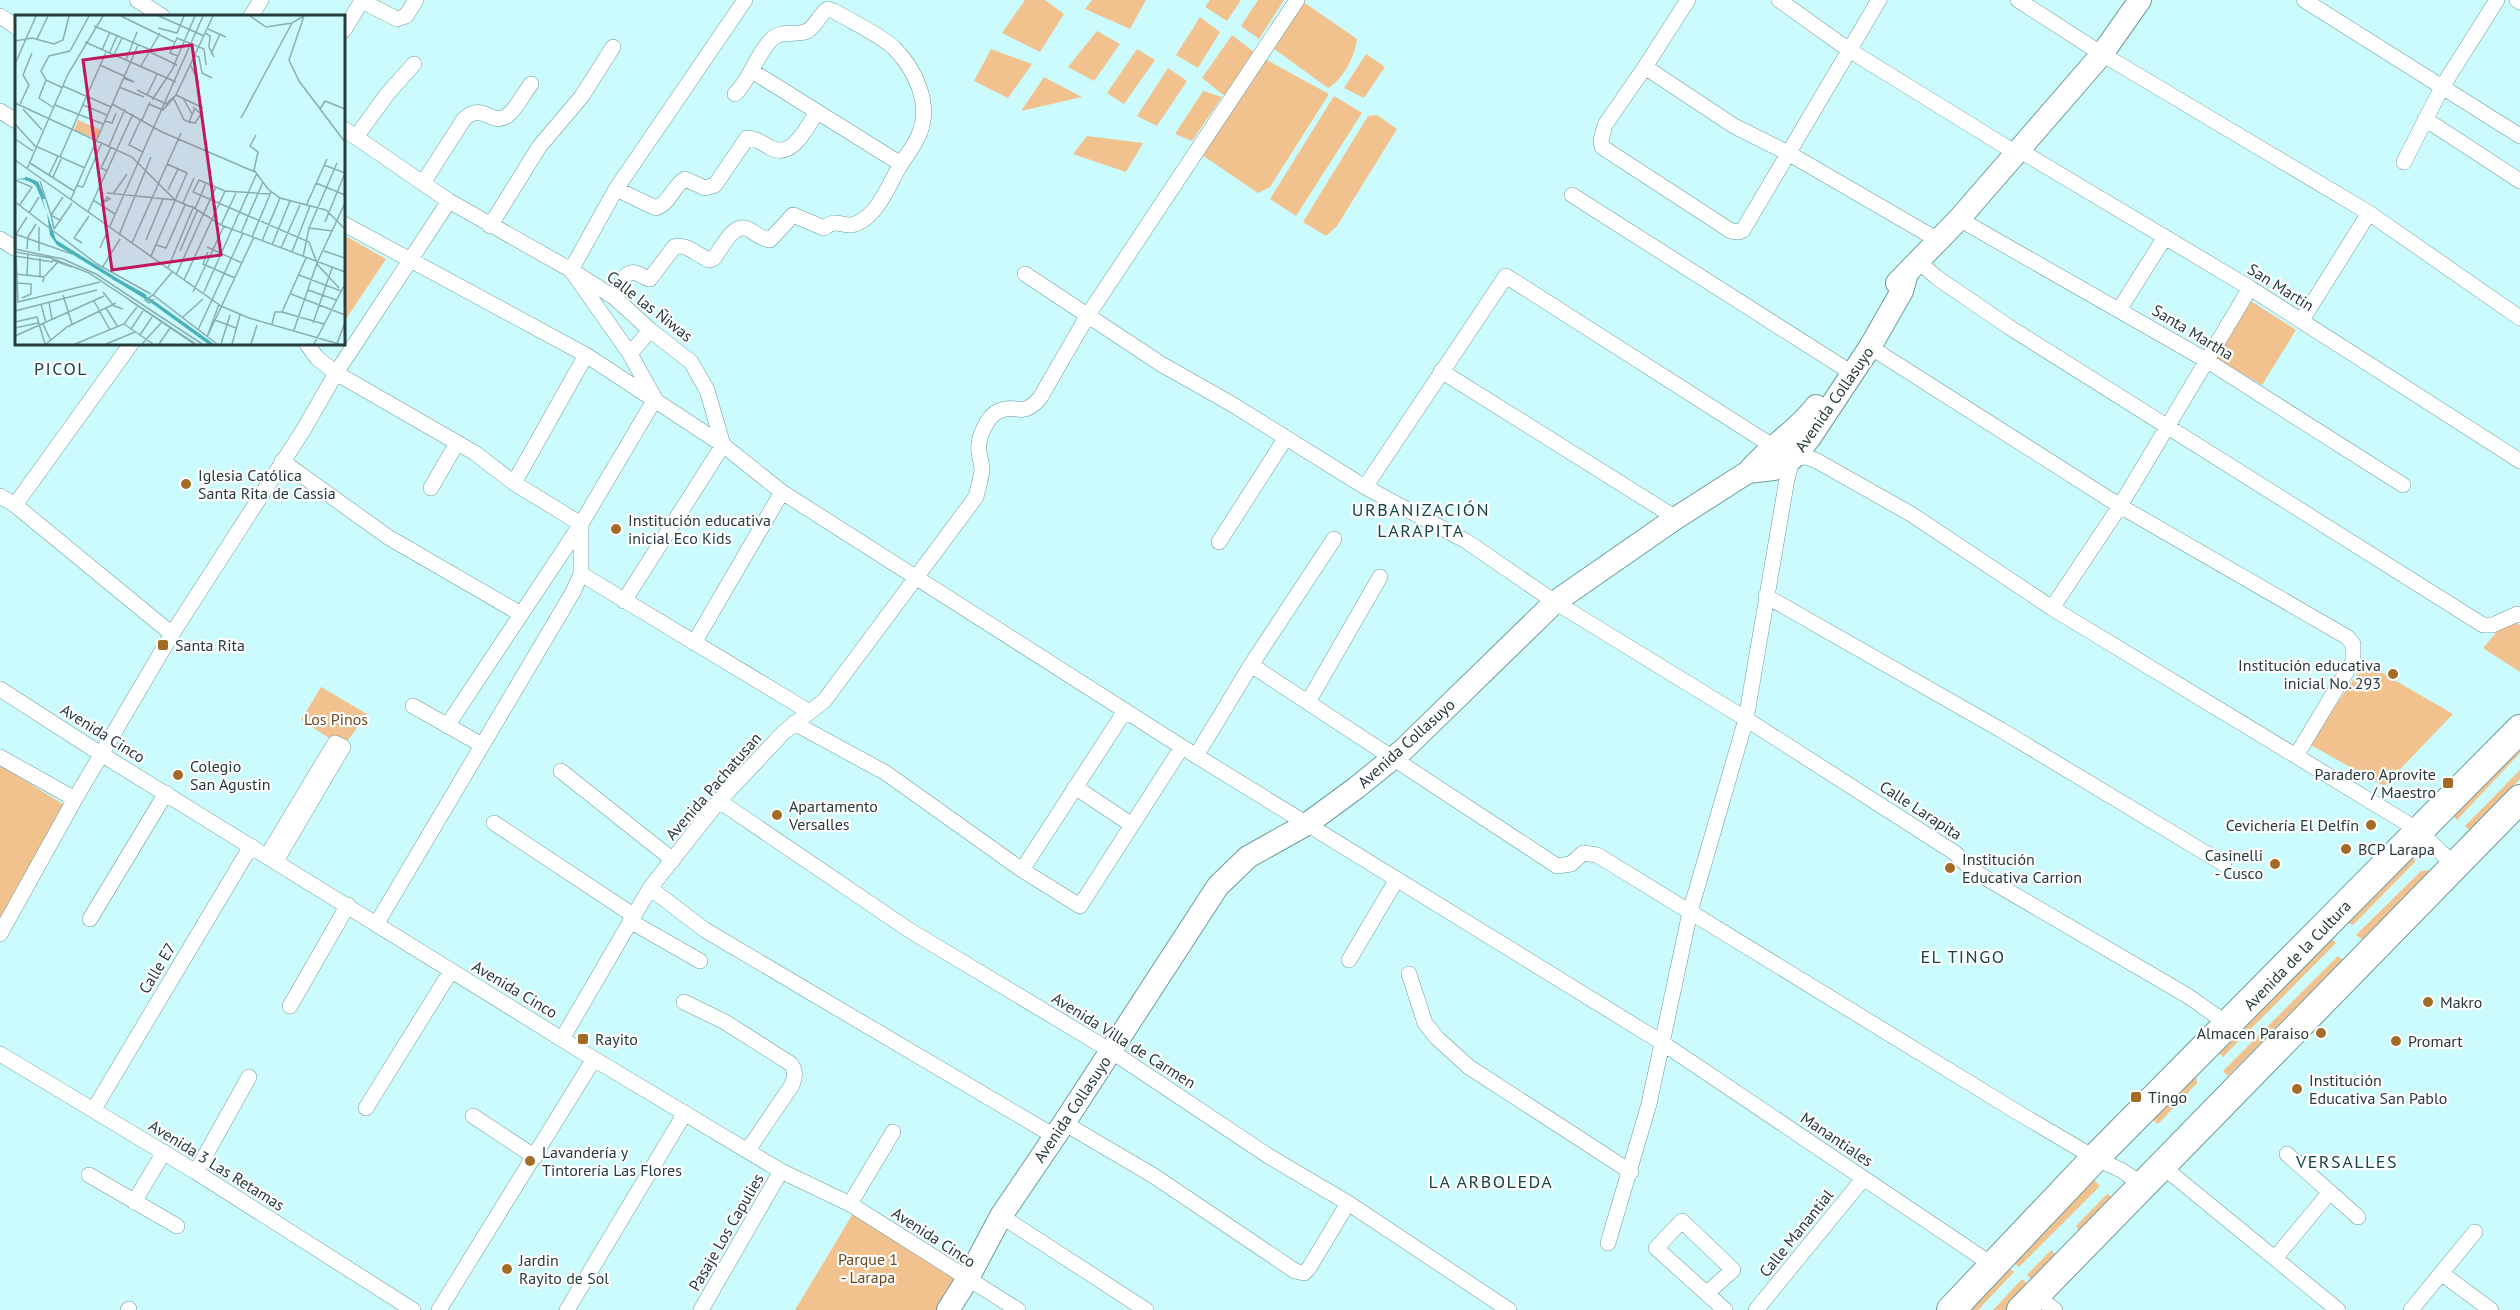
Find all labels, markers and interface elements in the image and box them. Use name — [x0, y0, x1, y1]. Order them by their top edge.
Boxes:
inset map — [15, 15, 345, 345]
street label: San Martin — [2244, 259, 2318, 315]
street label: Calle las Ñiwas — [603, 266, 697, 346]
street label: Santa Martha — [2149, 300, 2237, 364]
street label: Avenida Collasuyo — [1790, 342, 1878, 456]
district label: PICOL — [34, 357, 88, 380]
place label: Iglesia Católica Santa Rita de Cassia — [198, 465, 336, 503]
marker: Iglesia Católica Santa Rita de Cassia — [179, 477, 193, 491]
district label: URBANIZACIÓN LARAPITA — [1352, 498, 1490, 542]
place label: Institución educativa inicial Eco Kids — [628, 510, 771, 548]
marker: Institución educativa inicial Eco Kids — [609, 522, 623, 536]
place label: Santa Rita — [175, 635, 245, 655]
marker: Santa Rita — [156, 638, 170, 652]
place label: Institución educativa inicial No. 293 — [2238, 655, 2381, 693]
marker: Institución educativa inicial No. 293 — [2386, 667, 2400, 681]
street label: Avenida Collasuyo — [1353, 694, 1459, 792]
street label: Avenida Cinco — [57, 699, 149, 767]
park label: Los Pinos — [304, 709, 368, 729]
street label: Avenida Pachatusan — [661, 728, 765, 844]
place label: Colegio San Agustin — [190, 756, 271, 794]
place label: Paradero Aprovite / Maestro — [2315, 764, 2436, 802]
marker: Colegio San Agustin — [171, 768, 185, 782]
street label: Calle Larapita — [1876, 776, 1966, 844]
marker: Paradero Aprovite / Maestro — [2441, 776, 2455, 790]
place label: Apartamento Versalles — [788, 796, 878, 834]
marker: Apartamento Versalles — [770, 808, 784, 822]
place label: Cevichería El Delfín — [2226, 815, 2359, 835]
marker: Cevichería El Delfín — [2364, 818, 2378, 832]
place label: BCP Larapa — [2358, 839, 2435, 859]
marker: BCP Larapa — [2339, 842, 2353, 856]
place label: Casinelli - Cusco — [2205, 845, 2263, 883]
place label: Institución Educativa Carrion — [1962, 849, 2082, 887]
marker: Casinelli - Cusco — [2268, 857, 2282, 871]
marker: Institución Educativa Carrion — [1943, 861, 1957, 875]
street label: Avenida de la Cultura — [2239, 896, 2355, 1014]
street label: Calle E7 — [134, 939, 180, 997]
district label: EL TINGO — [1920, 945, 2006, 968]
street label: Avenida Cinco — [469, 956, 561, 1022]
street label: Avenida Villa de Carmen — [1048, 988, 1200, 1092]
place label: Makro — [2440, 992, 2482, 1012]
marker: Makro — [2421, 995, 2435, 1009]
place label: Almacen Paraiso — [2197, 1023, 2309, 1043]
marker: Almacen Paraiso — [2314, 1026, 2328, 1040]
place label: Rayito — [595, 1029, 638, 1049]
place label: Promart — [2408, 1031, 2463, 1051]
marker: Rayito — [576, 1032, 590, 1046]
marker: Promart — [2389, 1034, 2403, 1048]
street label: Avenida Collasuyo — [1029, 1052, 1115, 1166]
place label: Institución Educativa San Pablo — [2309, 1070, 2447, 1108]
marker: Institución Educativa San Pablo — [2290, 1082, 2304, 1096]
place label: Tingo — [2148, 1087, 2187, 1107]
marker: Tingo — [2129, 1090, 2143, 1104]
street label: Manantiales — [1797, 1107, 1877, 1171]
street label: Avenida 3 Las Retamas — [146, 1115, 289, 1215]
place label: Lavandería y Tintorería Las Flores — [542, 1142, 682, 1180]
district label: VERSALLES — [2295, 1150, 2398, 1173]
marker: Lavandería y Tintorería Las Flores — [523, 1154, 537, 1168]
street label: Pasaje Los Capulies — [684, 1169, 768, 1294]
district label: LA ARBOLEDA — [1429, 1170, 1553, 1193]
street label: Calle Manantial — [1755, 1185, 1838, 1281]
street label: Avenida Cinco — [888, 1202, 980, 1272]
park label: Parque 1 - Larapa — [838, 1249, 898, 1287]
place label: Jardin Rayito de Sol — [518, 1250, 609, 1288]
marker: Jardin Rayito de Sol — [500, 1262, 514, 1276]

